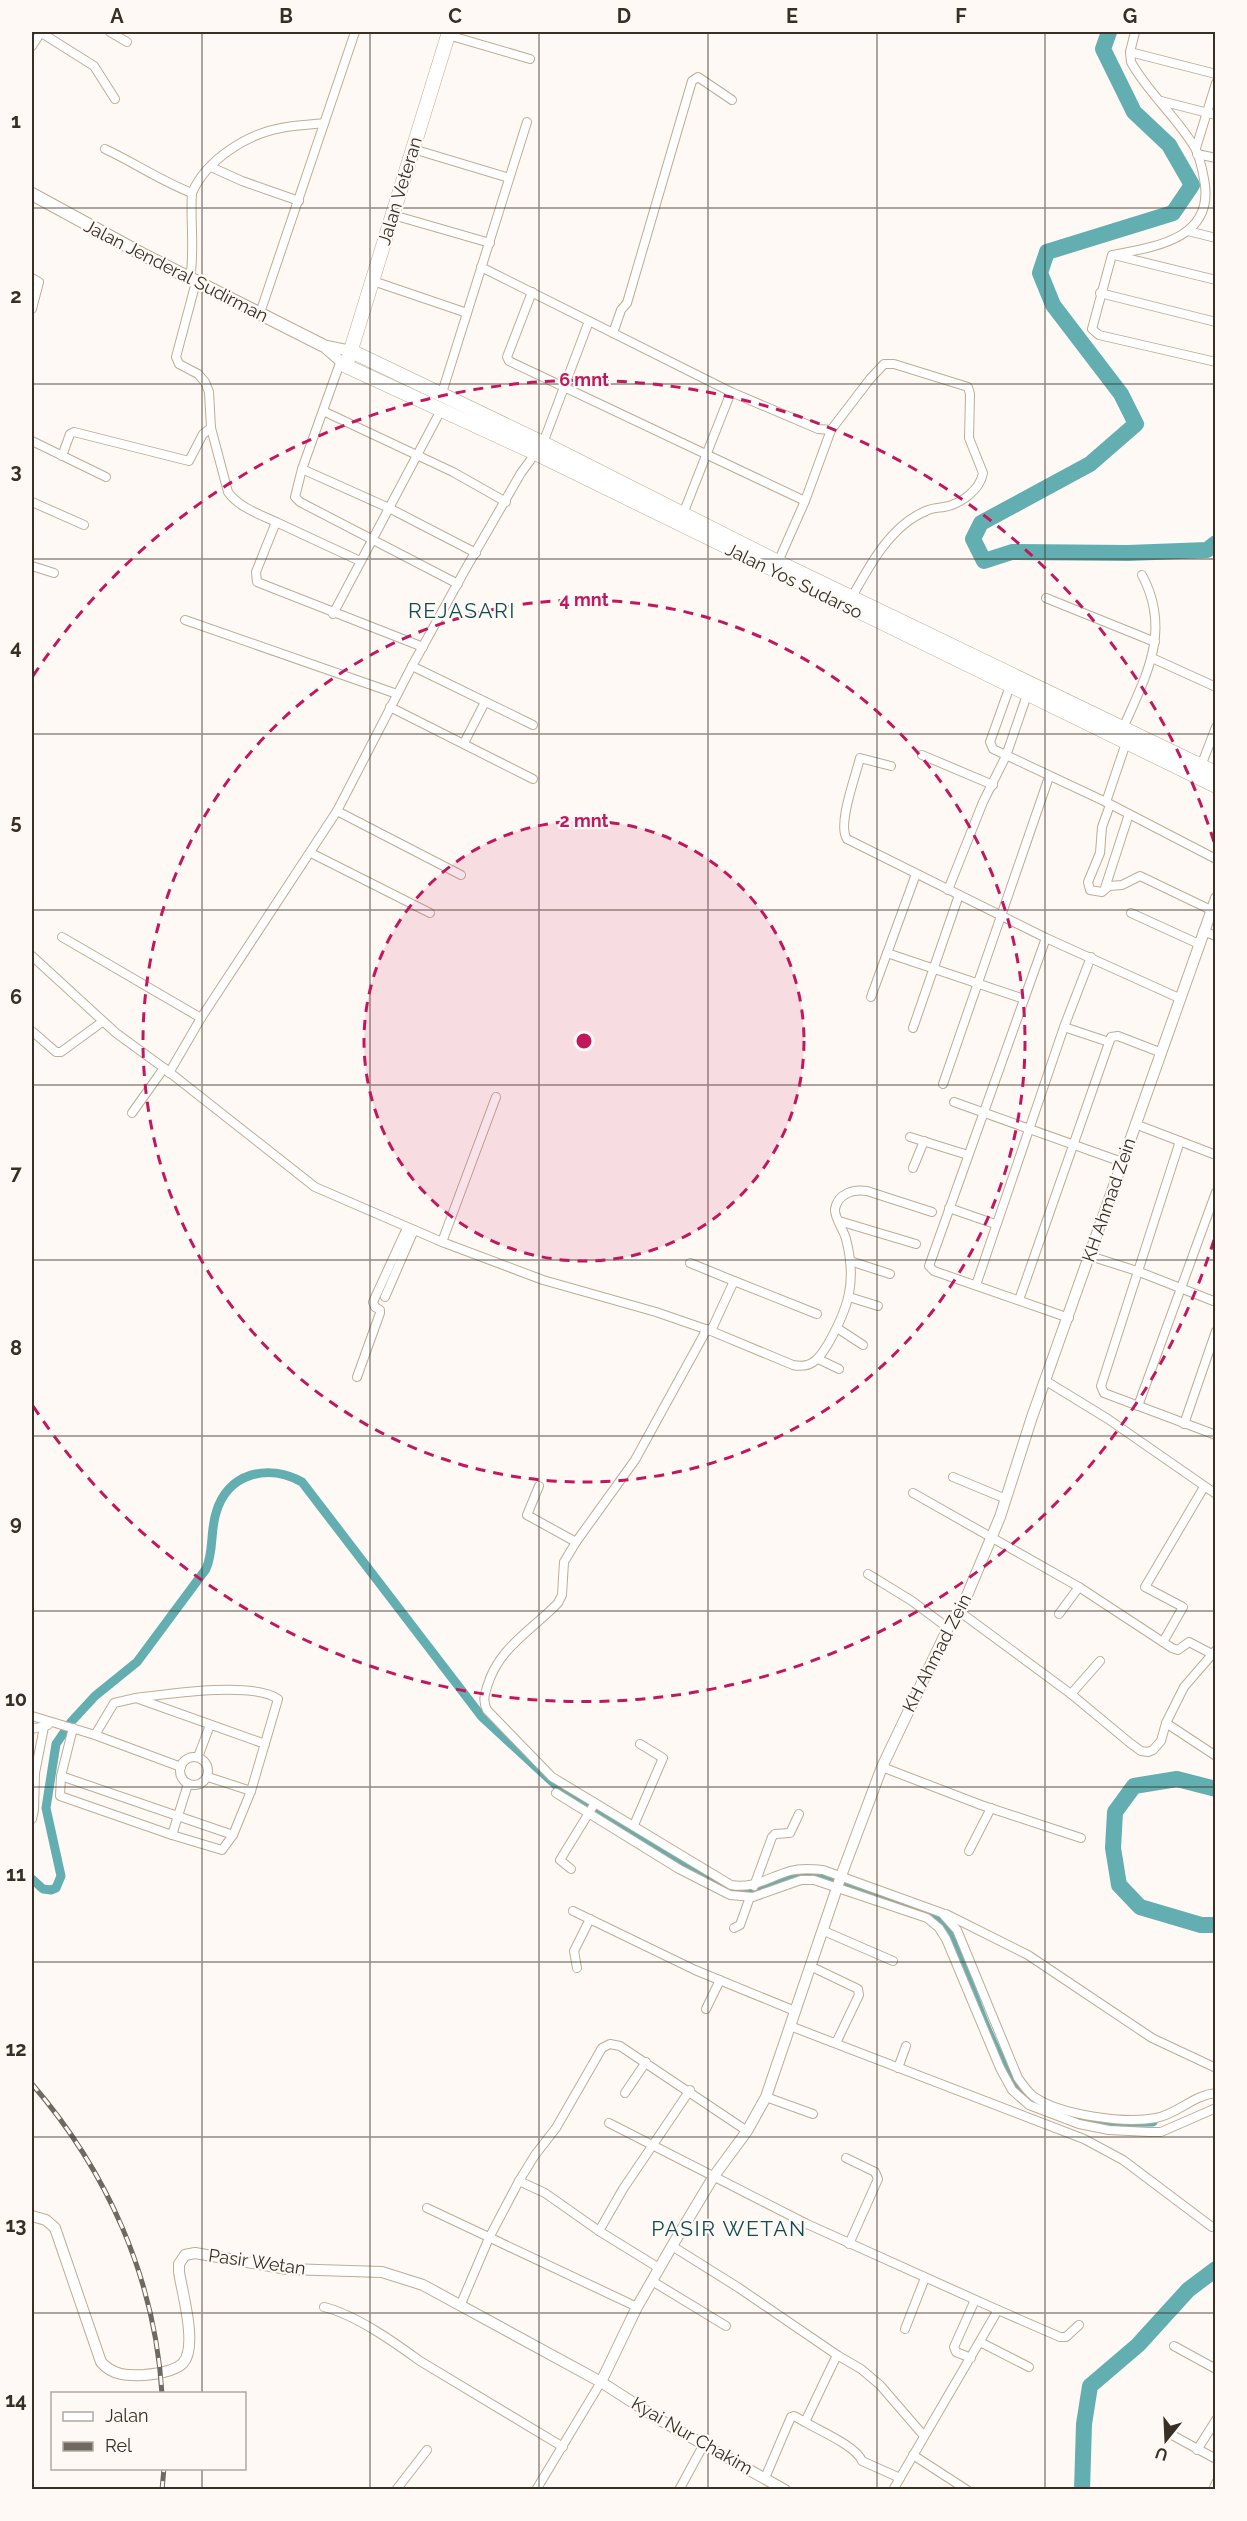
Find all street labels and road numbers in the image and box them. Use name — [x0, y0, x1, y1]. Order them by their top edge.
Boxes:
street label: Jalan Veteran — [373, 134, 426, 247]
street label: Jalan Jenderal Sudirman — [81, 215, 272, 326]
street label: Jalan Yos Sudarso — [722, 538, 866, 623]
street label: KH Ahmad Zein — [1077, 1135, 1140, 1265]
street label: KH Ahmad Zein — [898, 1590, 975, 1715]
street label: Pasir Wetan — [207, 2244, 307, 2279]
street label: Kyai Nur Chakim — [628, 2392, 757, 2479]

